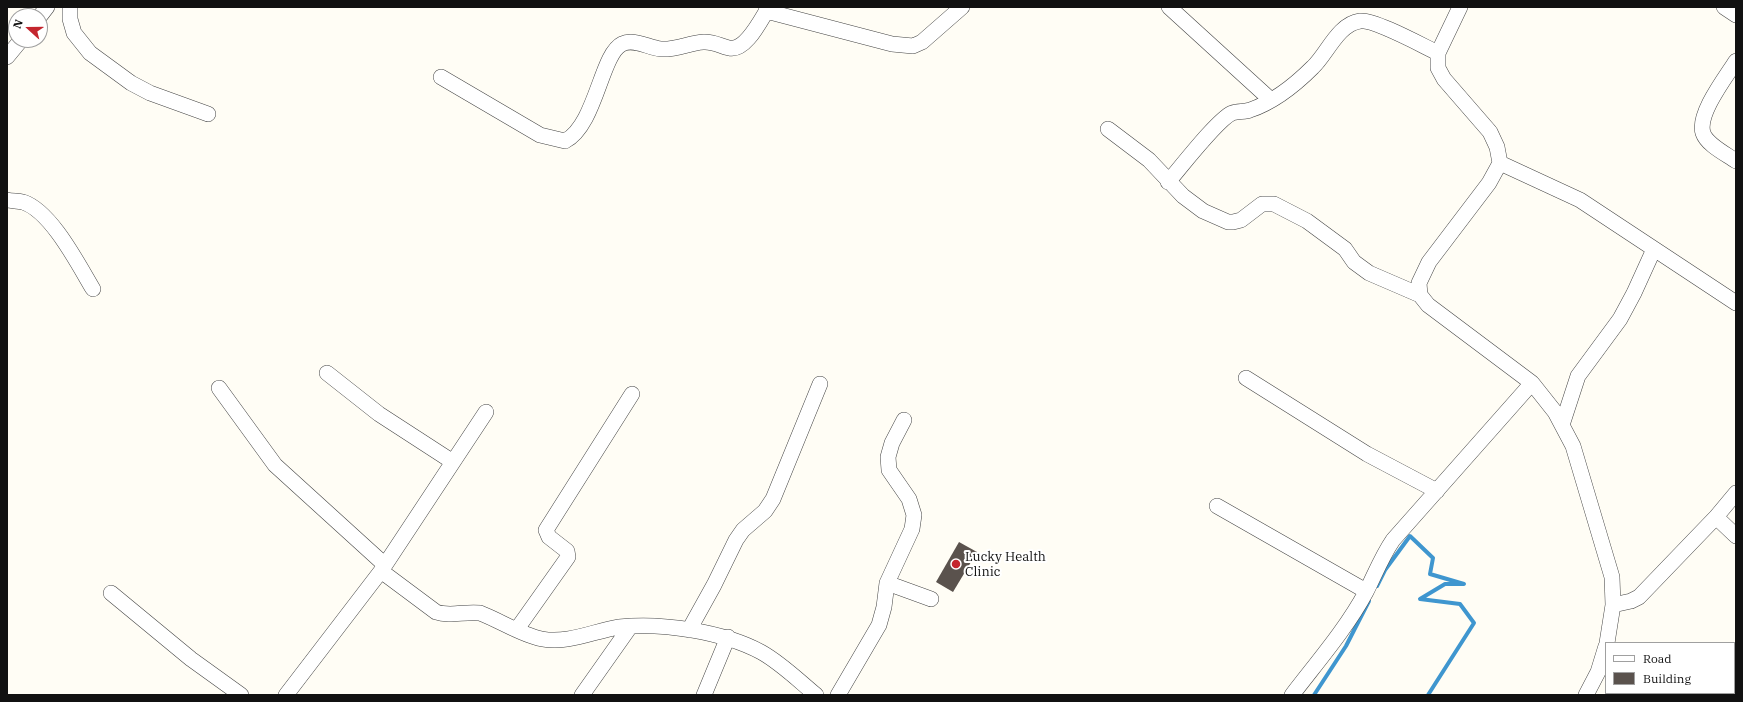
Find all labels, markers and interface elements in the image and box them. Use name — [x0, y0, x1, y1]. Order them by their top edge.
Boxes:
north arrow — [8, 8, 48, 48]
text: N — [10, 17, 26, 31]
place label: Lucky Health Clinic — [965, 549, 1046, 580]
marker: Lucky Health Clinic — [950, 558, 962, 570]
legend — [1605, 642, 1735, 694]
text: Road — [1643, 651, 1672, 666]
text: Building — [1643, 671, 1691, 686]

